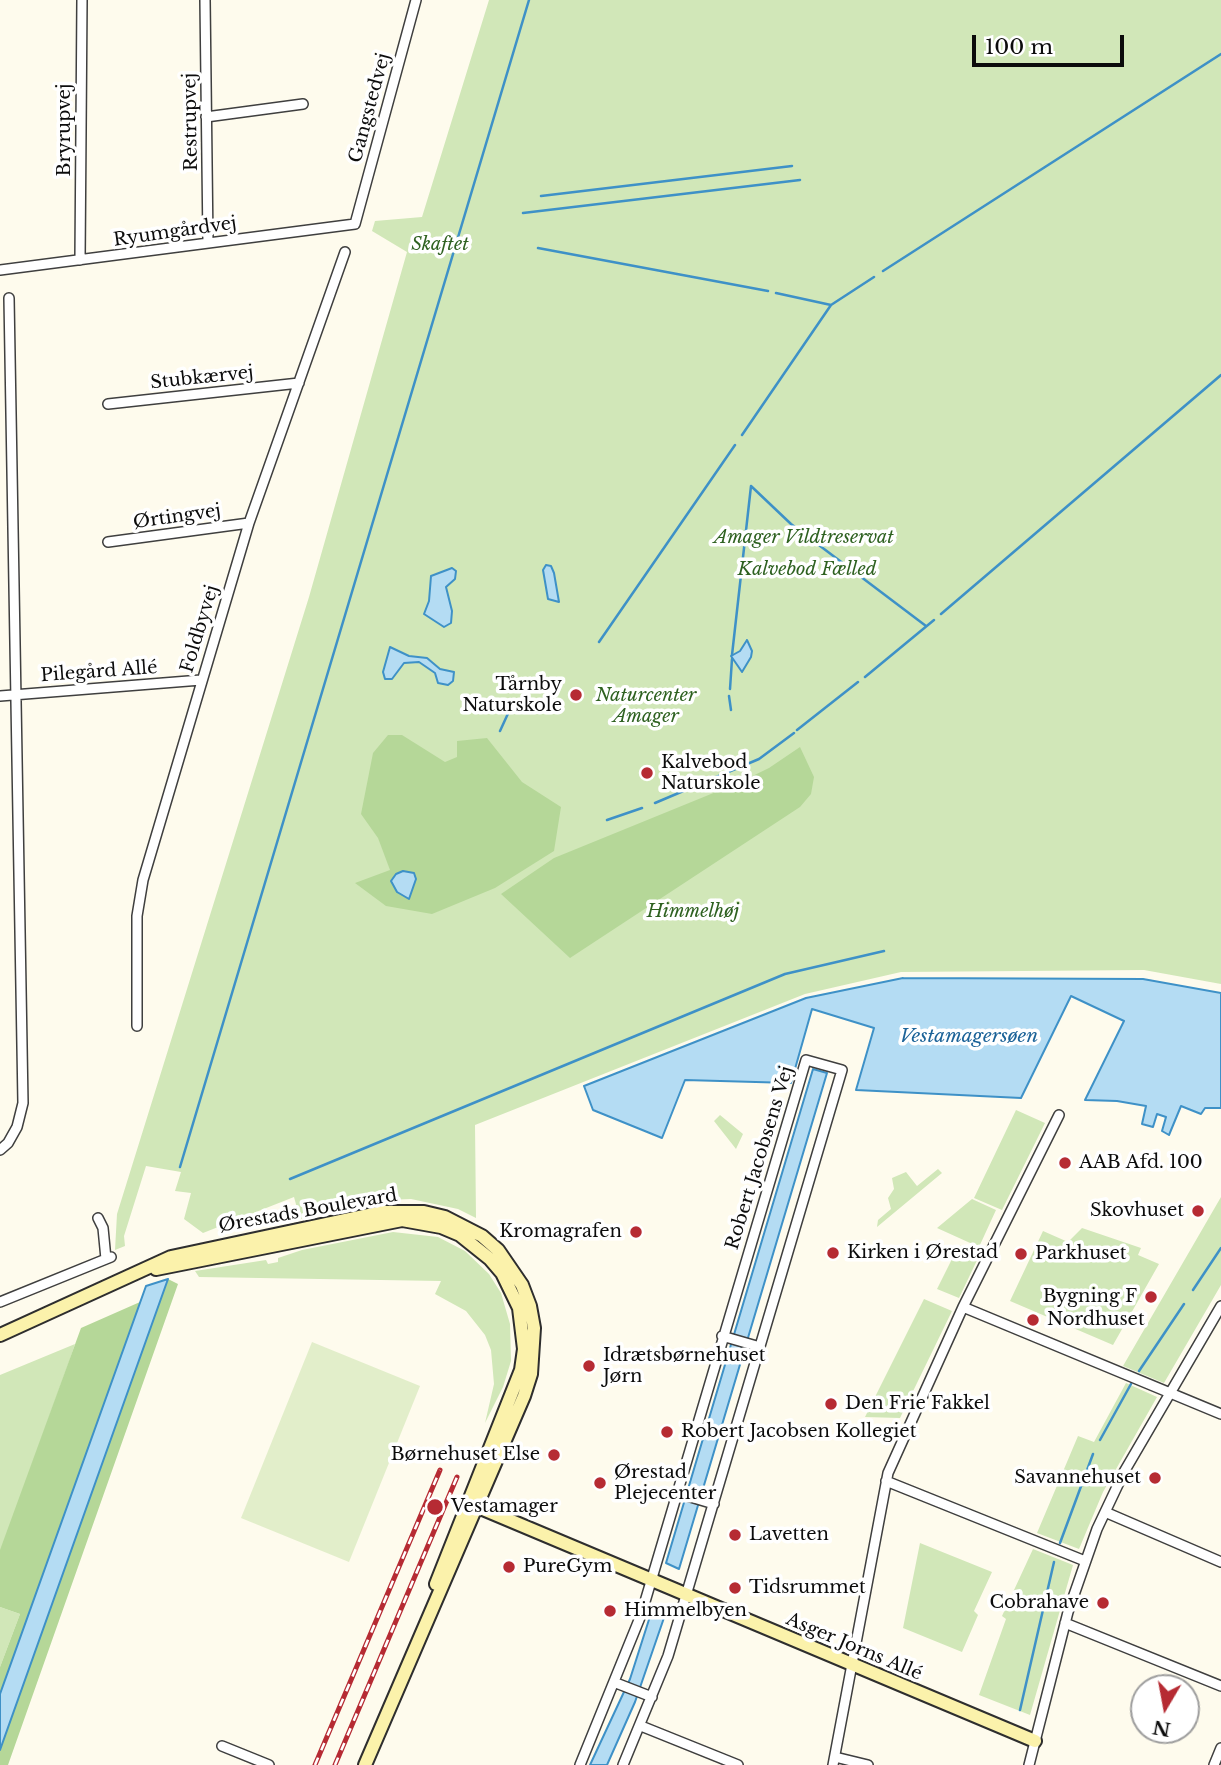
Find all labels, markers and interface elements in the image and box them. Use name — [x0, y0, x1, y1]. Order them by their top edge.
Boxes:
scale bar — [976, 21, 1128, 65]
text: 100 m — [985, 34, 1053, 60]
street label: Gangstedvej — [345, 51, 395, 165]
street label: Restrupvej — [179, 73, 203, 171]
street label: Bryrupvej — [54, 84, 76, 176]
street label: Ryumgårdvej — [112, 213, 238, 251]
park label: Skaftet — [411, 234, 469, 256]
street label: Stubkærvej — [149, 362, 255, 394]
street label: Ørtingvej — [132, 500, 222, 534]
park label: Amager Vildtreservat — [714, 527, 894, 549]
park label: Kalvebod Fælled — [738, 559, 876, 581]
street label: Foldbyvej — [176, 583, 224, 675]
street label: Pilegård Allé — [40, 657, 158, 687]
place label: Tårnby Naturskole — [462, 674, 562, 716]
park label: Naturcenter Amager — [596, 685, 696, 728]
marker: Tårnby Naturskole — [568, 687, 584, 703]
place label: Kalvebod Naturskole — [661, 752, 761, 794]
marker: Kalvebod Naturskole — [639, 765, 655, 781]
park label: Himmelhøj — [647, 901, 739, 923]
water label: Vestamagersøen — [900, 1026, 1038, 1048]
street label: Robert Jacobsens Vej — [722, 1064, 798, 1252]
place label: AAB Afd. 100 — [1079, 1152, 1203, 1174]
marker: AAB Afd. 100 — [1057, 1155, 1073, 1171]
street label: Ørestads Boulevard — [217, 1185, 399, 1237]
place label: Skovhuset — [1090, 1200, 1184, 1222]
marker: Skovhuset — [1190, 1203, 1206, 1219]
place label: Kromagrafen — [499, 1221, 622, 1243]
marker: Kromagrafen — [628, 1224, 644, 1240]
place label: Kirken i Ørestad — [847, 1242, 998, 1264]
place label: Parkhuset — [1035, 1243, 1127, 1265]
marker: Kirken i Ørestad — [825, 1245, 841, 1261]
marker: Parkhuset — [1013, 1246, 1029, 1262]
place label: Bygning F — [1043, 1286, 1137, 1308]
marker: Bygning F — [1143, 1289, 1159, 1305]
place label: Nordhuset — [1047, 1309, 1145, 1331]
marker: Nordhuset — [1025, 1312, 1041, 1328]
place label: Idrætsbørnehuset Jørn — [603, 1345, 766, 1388]
marker: Idrætsbørnehuset Jørn — [581, 1358, 597, 1374]
place label: Den Frie Fakkel — [845, 1393, 990, 1415]
marker: Den Frie Fakkel — [823, 1396, 839, 1412]
place label: Robert Jacobsen Kollegiet — [681, 1421, 916, 1443]
marker: Robert Jacobsen Kollegiet — [659, 1424, 675, 1440]
place label: Børnehuset Else — [391, 1444, 540, 1466]
marker: Børnehuset Else — [546, 1447, 562, 1463]
place label: Ørestad Plejecenter — [614, 1462, 716, 1504]
place label: Savannehuset — [1014, 1467, 1141, 1489]
marker: Savannehuset — [1147, 1470, 1163, 1486]
marker: Ørestad Plejecenter — [592, 1475, 608, 1491]
place label: Vestamager — [451, 1496, 558, 1518]
marker: Vestamager — [425, 1497, 445, 1517]
place label: Lavetten — [749, 1524, 829, 1546]
marker: Lavetten — [727, 1527, 743, 1543]
place label: PureGym — [523, 1556, 612, 1578]
marker: PureGym — [501, 1559, 517, 1575]
place label: Tidsrummet — [749, 1577, 866, 1599]
marker: Tidsrummet — [727, 1580, 743, 1596]
place label: Cobrahave — [990, 1592, 1089, 1614]
marker: Cobrahave — [1095, 1595, 1111, 1611]
place label: Himmelbyen — [624, 1600, 747, 1622]
marker: Himmelbyen — [602, 1603, 618, 1619]
street label: Asger Jorns Allé — [783, 1609, 925, 1685]
north arrow — [1130, 1674, 1200, 1744]
text: N — [1151, 1715, 1172, 1741]

